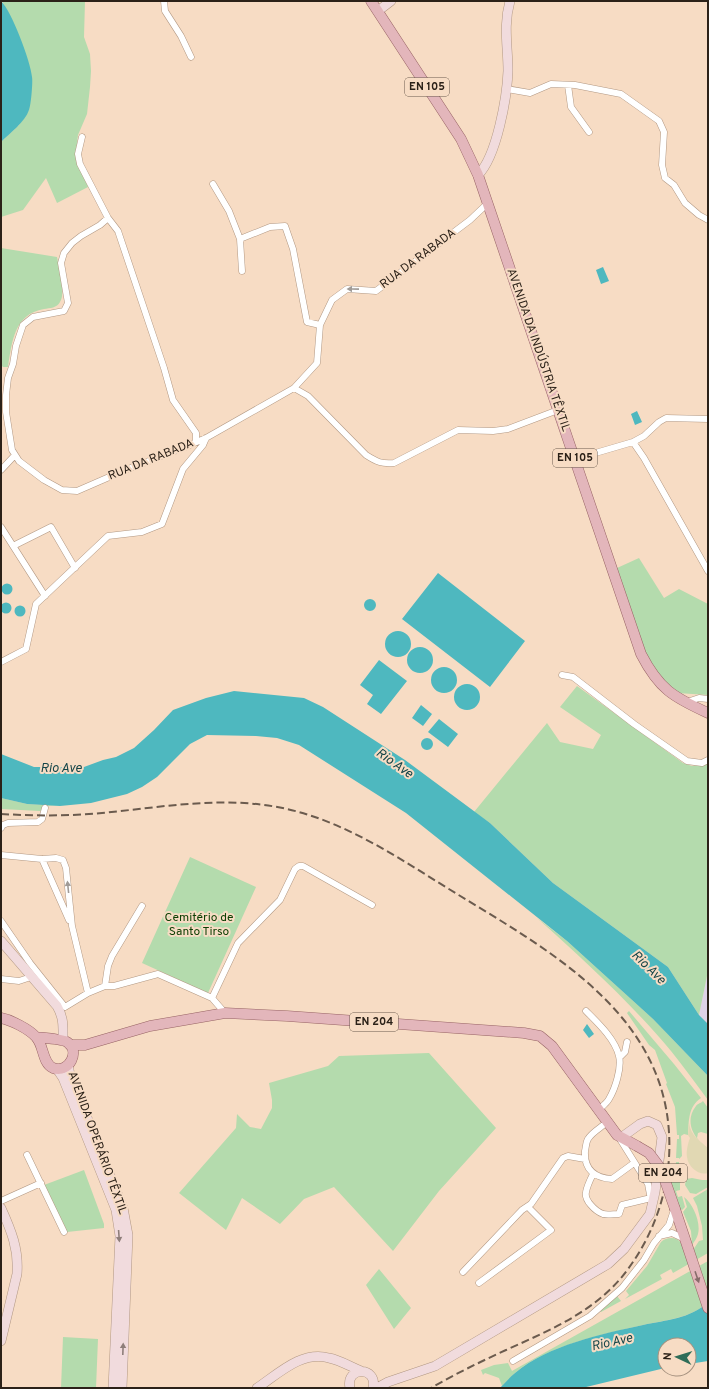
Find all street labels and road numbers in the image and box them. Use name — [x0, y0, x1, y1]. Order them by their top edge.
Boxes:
road number: EN 105 — [405, 78, 449, 96]
street label: RUA DA RABADA — [377, 225, 459, 293]
street label: AVENIDA DA INDÚSTRIA TÊXTIL — [503, 266, 574, 434]
street label: RUA DA RABADA — [106, 436, 196, 484]
road number: EN 105 — [553, 449, 597, 467]
road number: EN 204 — [350, 1013, 398, 1031]
street label: AVENIDA OPERÁRIO TÊXTIL — [64, 1069, 131, 1217]
road number: EN 204 — [639, 1164, 687, 1182]

